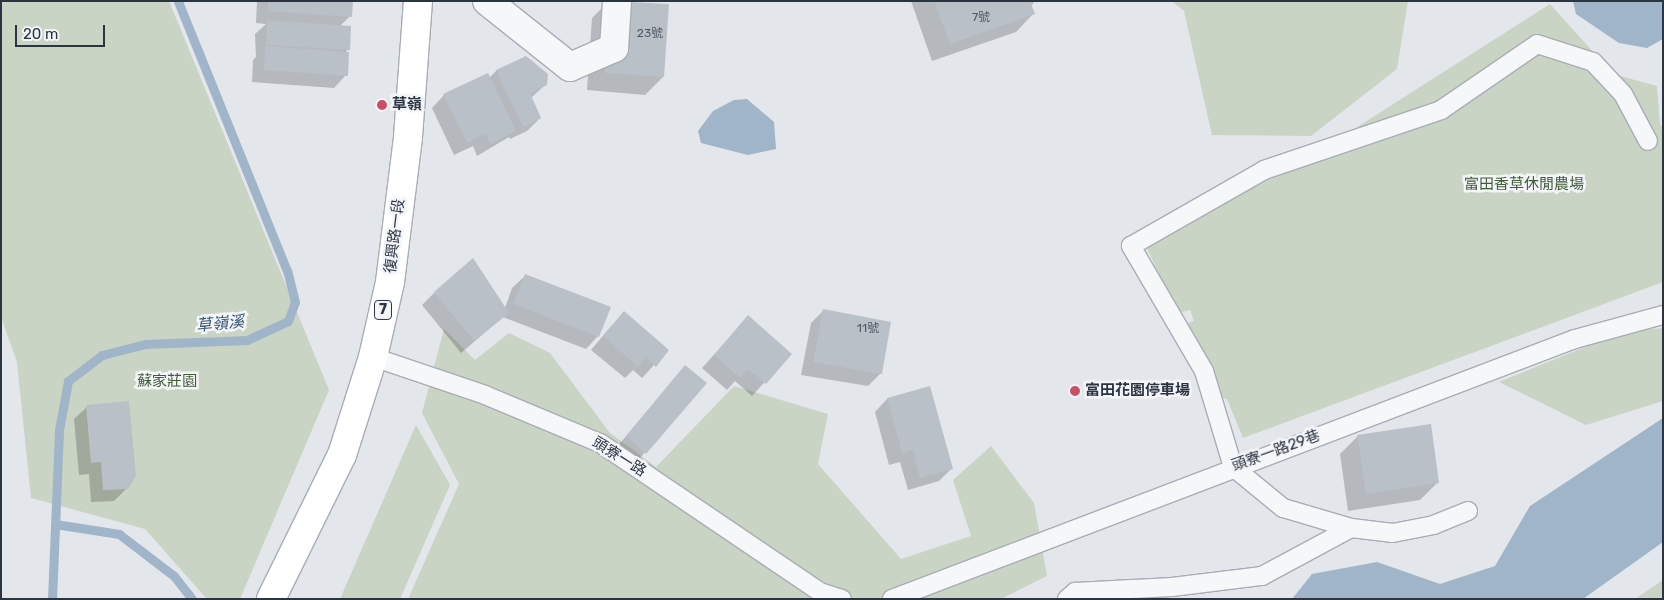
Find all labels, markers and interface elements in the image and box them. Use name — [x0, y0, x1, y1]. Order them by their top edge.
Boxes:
house number: 7號 — [972, 11, 990, 25]
scale bar — [18, 15, 108, 47]
text: 20 m — [23, 25, 58, 43]
house number: 23號 — [637, 27, 663, 41]
place label: 草嶺 — [392, 96, 422, 114]
marker: 草嶺 — [376, 99, 388, 111]
park label: 富田香草休閒農場 — [1464, 176, 1584, 194]
street label: 復興路一段 — [381, 198, 409, 274]
road number: 7 — [373, 298, 393, 322]
water label: 草嶺溪 — [195, 312, 245, 336]
house number: 11號 — [857, 322, 879, 336]
park label: 蘇家莊園 — [137, 373, 197, 391]
place label: 富田花園停車場 — [1085, 382, 1190, 400]
marker: 富田花園停車場 — [1069, 385, 1081, 397]
street label: 頭寮一路29巷 — [1229, 427, 1323, 475]
street label: 頭寮一路 — [589, 433, 649, 481]

